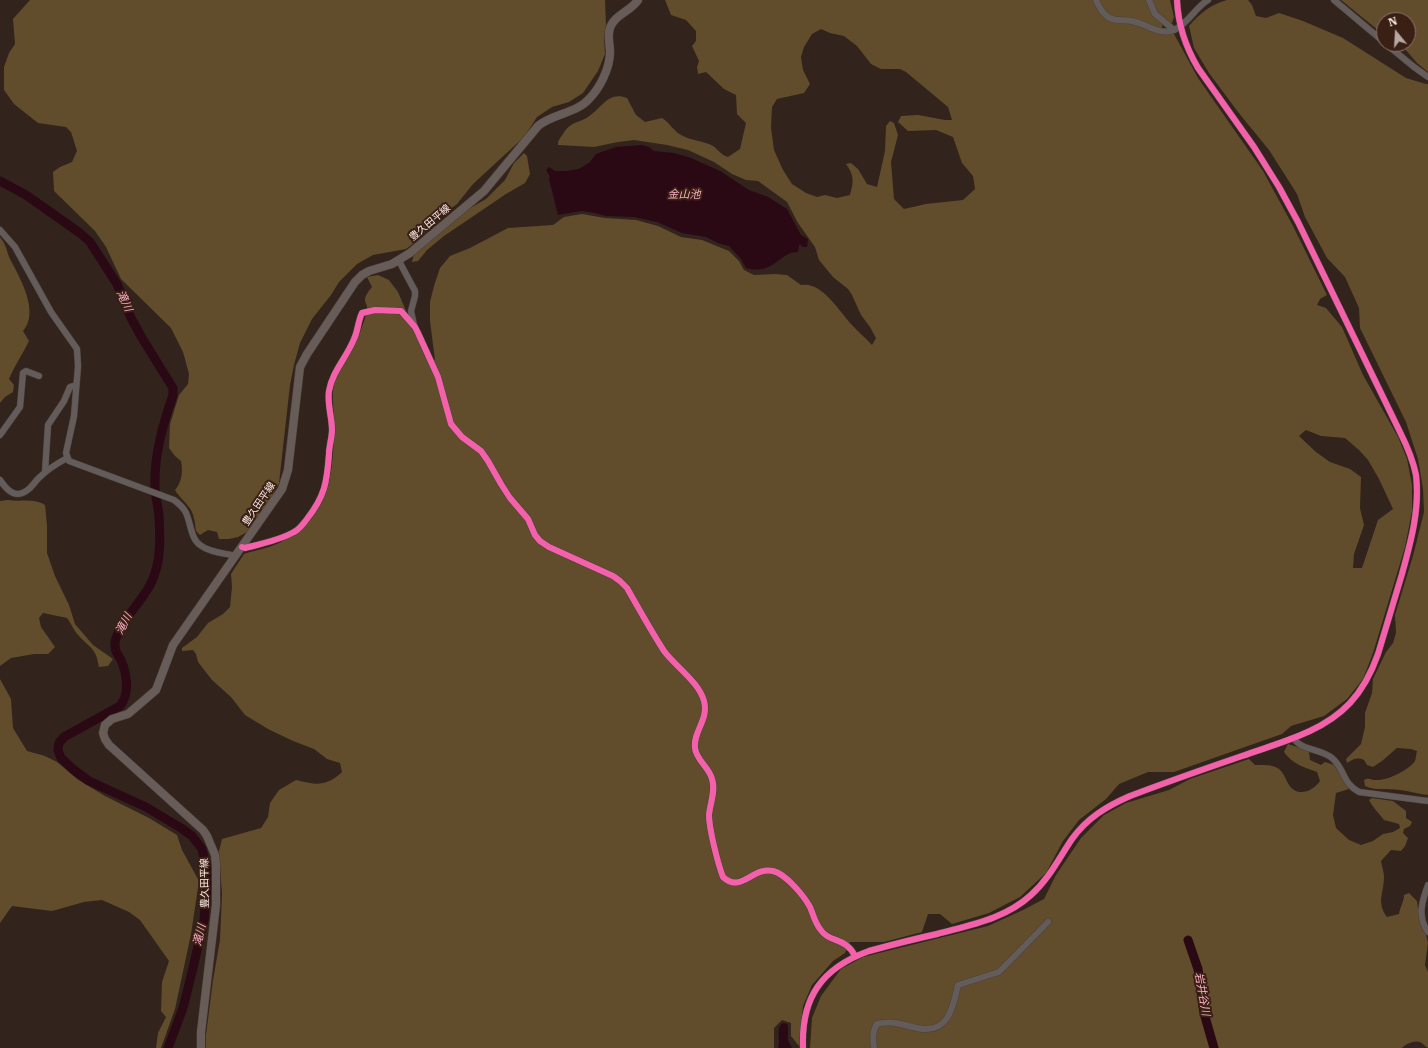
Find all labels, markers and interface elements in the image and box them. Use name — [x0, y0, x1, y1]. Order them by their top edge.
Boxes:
north arrow — [1376, 12, 1416, 52]
text: N — [1386, 14, 1399, 30]
water label: 金山池 — [668, 188, 700, 202]
street label: 豊久田平線 — [407, 202, 453, 244]
water label: 滝川 — [113, 288, 135, 314]
street label: 豊久田平線 — [240, 480, 278, 528]
water label: 滝川 — [113, 611, 135, 637]
street label: 豊久田平線 — [199, 858, 211, 908]
water label: 滝川 — [191, 923, 209, 947]
water label: 岩井谷川 — [1192, 971, 1212, 1017]

